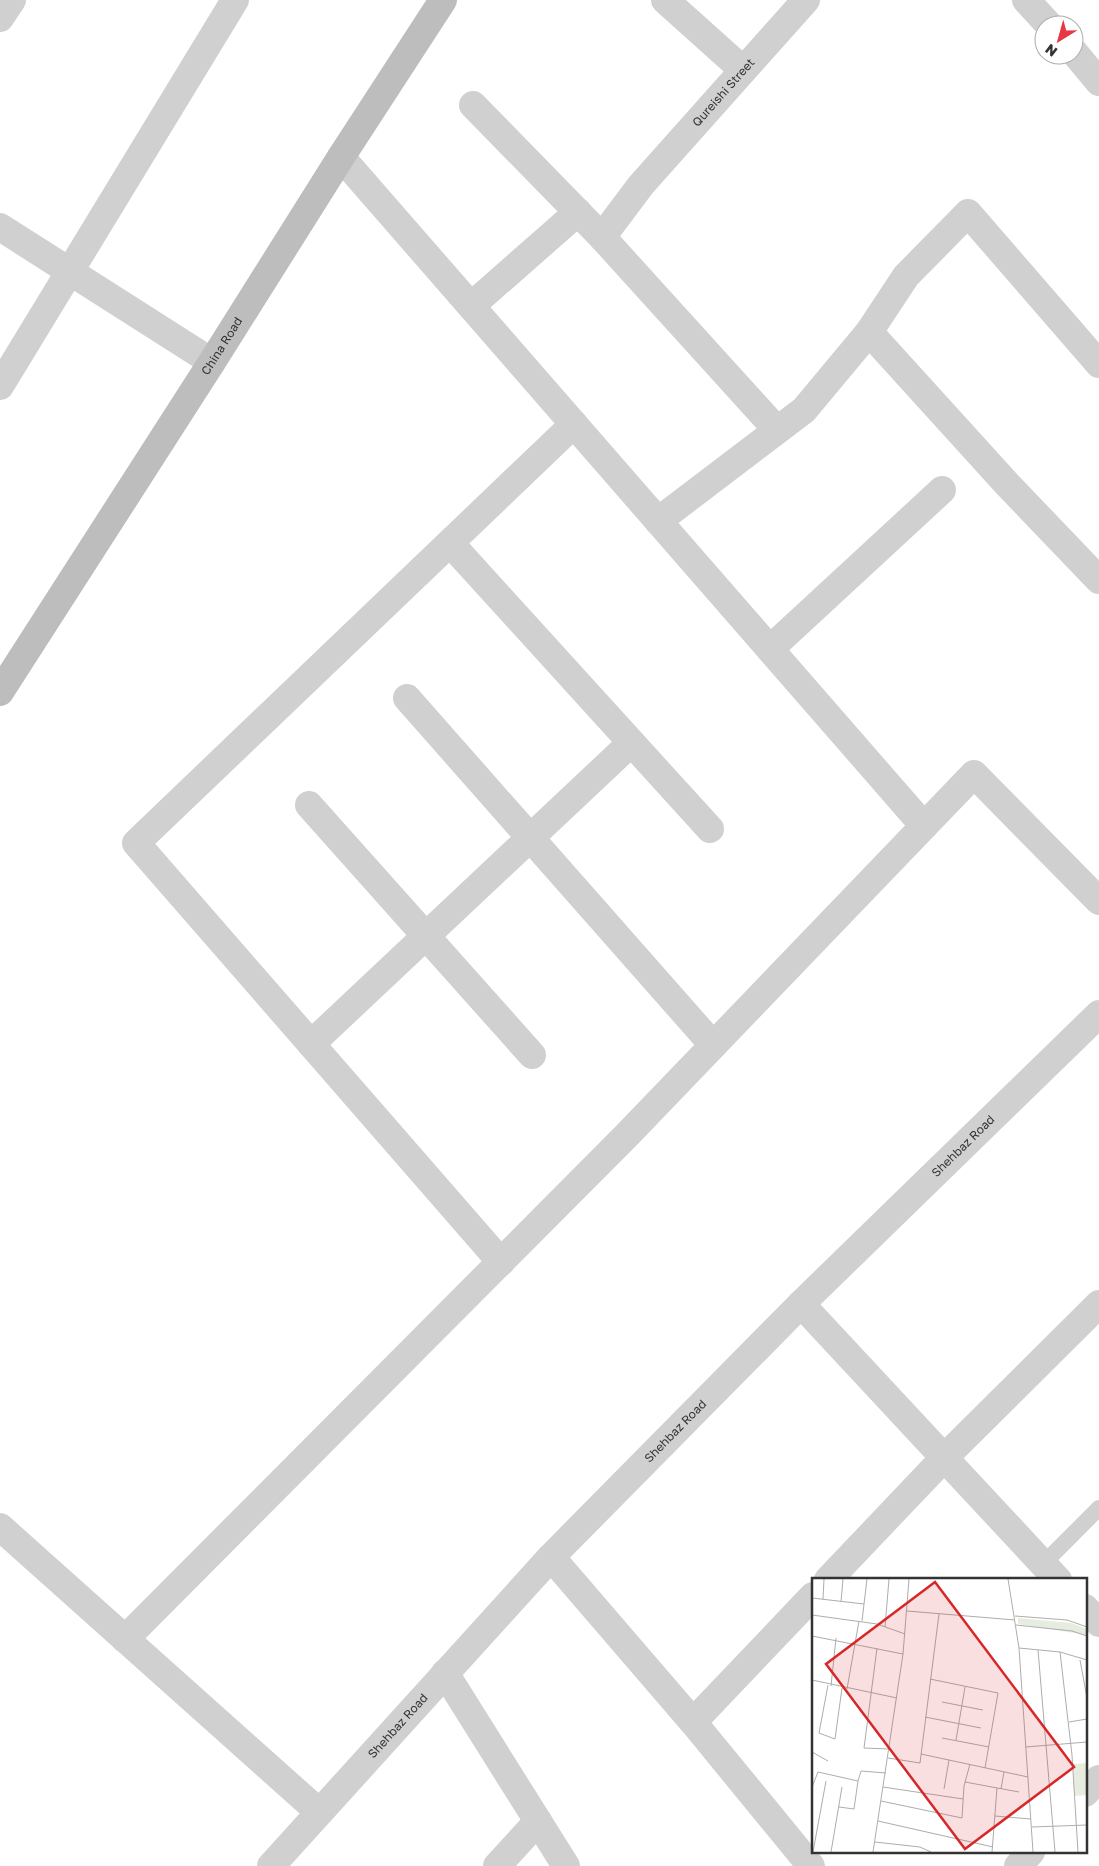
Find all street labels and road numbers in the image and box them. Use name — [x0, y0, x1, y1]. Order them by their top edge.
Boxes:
street label: Qureishi Street — [689, 55, 758, 129]
street label: China Road — [198, 314, 245, 377]
street label: Shehbaz Road — [928, 1112, 998, 1180]
street label: Shehbaz Road — [641, 1396, 709, 1465]
street label: Shehbaz Road — [364, 1690, 431, 1761]

